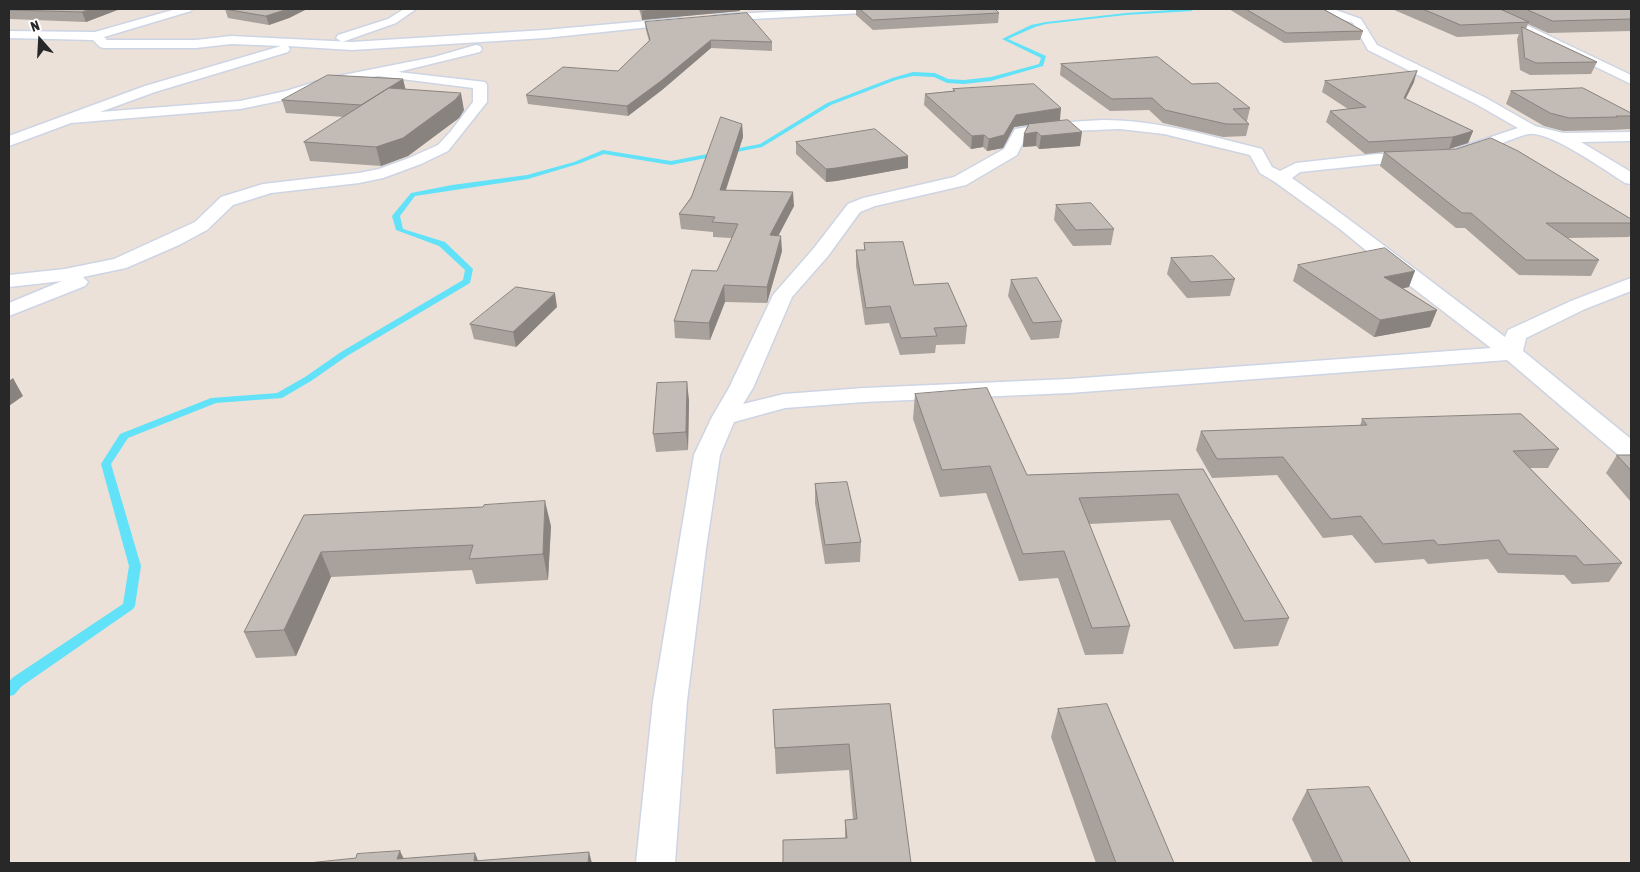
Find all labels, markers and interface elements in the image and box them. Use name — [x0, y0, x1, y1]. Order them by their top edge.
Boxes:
north arrow — [15, 15, 65, 65]
text: N — [29, 17, 42, 35]

